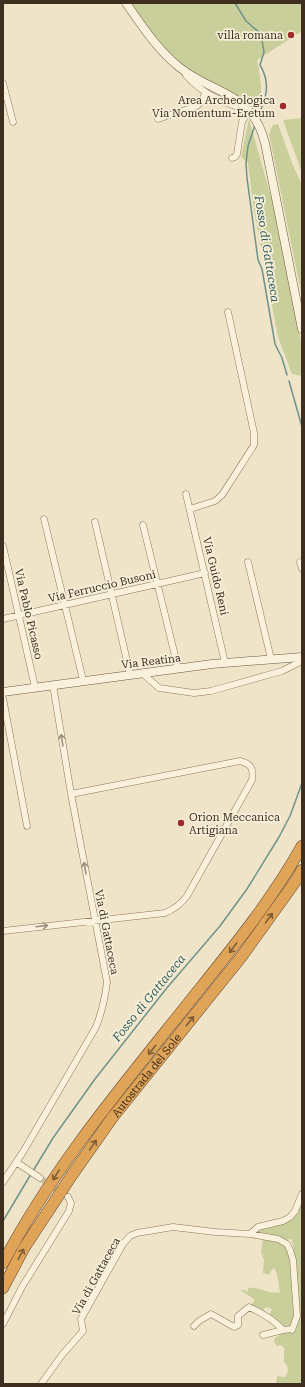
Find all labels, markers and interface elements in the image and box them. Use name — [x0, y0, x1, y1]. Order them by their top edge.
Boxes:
place label: villa romana — [217, 29, 283, 42]
marker: villa romana — [286, 30, 296, 40]
place label: Area Archeologica Via Nomentum-Eretum — [152, 94, 275, 120]
marker: Area Archeologica Via Nomentum-Eretum — [278, 101, 288, 111]
water label: Fosso di Gattaceca — [251, 194, 282, 303]
street label: Via Guido Reni — [200, 536, 231, 617]
street label: Via Pablo Picasso — [12, 568, 45, 661]
street label: Via Ferruccio Busoni — [47, 568, 158, 605]
street label: Via Reatina — [121, 651, 182, 672]
one-way arrow — [58, 734, 66, 747]
place label: Orion Meccanica Artigiana — [189, 811, 280, 837]
marker: Orion Meccanica Artigiana — [176, 818, 186, 828]
one-way arrow — [81, 862, 89, 875]
street label: Via di Gattaceca — [92, 888, 121, 976]
one-way arrow — [265, 913, 274, 924]
one-way arrow — [35, 923, 48, 930]
one-way arrow — [228, 942, 237, 953]
water label: Fosso di Gattaceca — [109, 952, 188, 1045]
one-way arrow — [186, 1015, 194, 1026]
street label: Autostrada del Sole — [109, 1031, 184, 1120]
one-way arrow — [148, 1044, 156, 1055]
one-way arrow — [89, 1140, 97, 1151]
one-way arrow — [52, 1169, 60, 1181]
street label: Via di Gattaceca — [70, 1235, 123, 1317]
one-way arrow — [18, 1248, 25, 1260]

